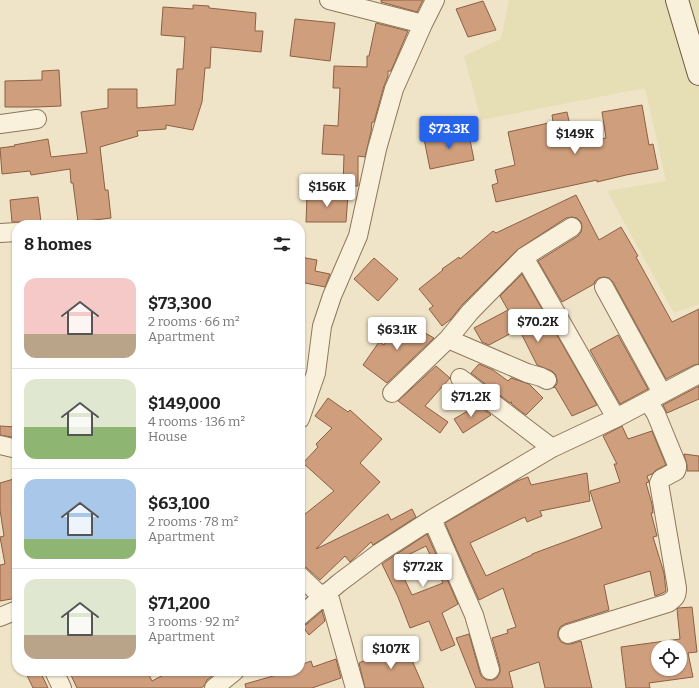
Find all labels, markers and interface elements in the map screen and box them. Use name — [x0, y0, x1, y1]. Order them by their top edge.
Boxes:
pin: $73.3K — [416, 116, 482, 150]
text: $73.3K — [428, 121, 470, 136]
pin: $149K — [547, 121, 603, 155]
text: $149K — [556, 126, 594, 141]
pin: $156K — [299, 174, 355, 208]
text: $156K — [308, 179, 346, 194]
icon: filters — [271, 233, 293, 255]
text: 8 homes — [24, 234, 92, 255]
text: $73,300 — [148, 293, 212, 314]
icon: home — [56, 294, 104, 342]
pin: $70.2K — [505, 309, 571, 343]
text: 2 rooms · 66 m² — [148, 314, 240, 329]
text: $70.2K — [517, 314, 559, 329]
pin: $63.1K — [364, 317, 430, 351]
text: $63.1K — [377, 322, 417, 337]
text: Apartment — [148, 329, 215, 344]
pin: $71.2K — [438, 384, 504, 418]
text: $71.2K — [451, 389, 491, 404]
text: $149,000 — [148, 393, 221, 414]
icon: home — [56, 395, 104, 443]
text: 4 rooms · 136 m² — [148, 414, 245, 429]
text: House — [148, 429, 187, 444]
text: $63,100 — [148, 493, 210, 514]
icon: home — [56, 495, 104, 543]
text: 2 rooms · 78 m² — [148, 514, 238, 529]
text: Apartment — [148, 529, 215, 544]
pin: $77.2K — [390, 554, 456, 588]
text: $77.2K — [403, 559, 443, 574]
text: $71,200 — [148, 593, 210, 614]
icon: home — [56, 595, 104, 643]
text: 3 rooms · 92 m² — [148, 614, 239, 629]
text: Apartment — [148, 629, 215, 644]
pin: $107K — [363, 636, 419, 670]
map controls — [651, 640, 687, 676]
button: locate — [651, 640, 687, 676]
text: $107K — [372, 641, 410, 656]

